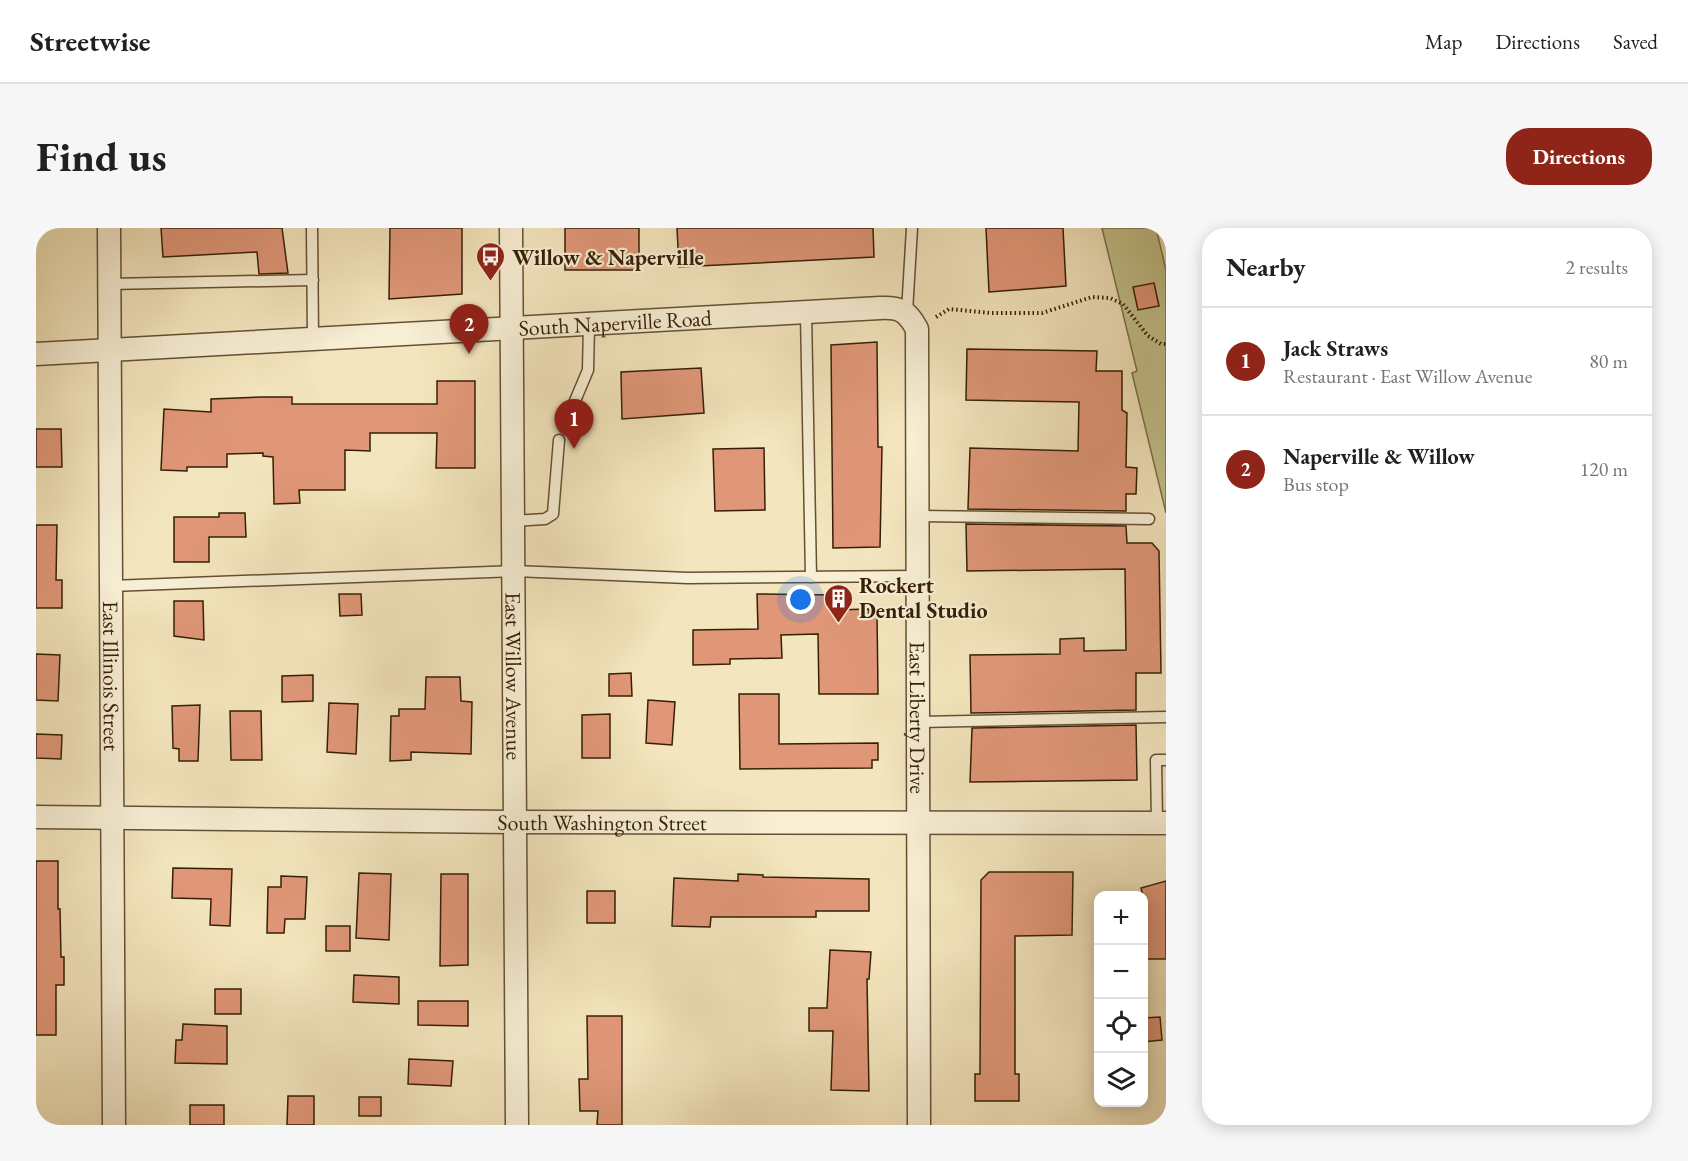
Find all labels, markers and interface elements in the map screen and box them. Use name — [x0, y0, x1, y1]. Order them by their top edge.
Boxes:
text: Streetwise — [30, 23, 150, 59]
text: Map — [1425, 28, 1462, 55]
text: Directions — [1495, 28, 1580, 55]
text: Saved — [1613, 28, 1658, 55]
button: Directions — [1506, 128, 1652, 185]
text: Find us — [36, 129, 167, 184]
bus stop icon: Willow & Naperville — [475, 241, 507, 283]
place label: Willow & Naperville — [512, 243, 704, 272]
text: Nearby — [1226, 250, 1306, 284]
text: 2 results — [1565, 254, 1628, 280]
street label: South Naperville Road — [518, 303, 713, 342]
pin: 2 — [450, 304, 488, 354]
text: Jack Straws — [1283, 334, 1388, 363]
text: 1 — [1240, 348, 1251, 374]
text: 80 m — [1589, 348, 1628, 374]
text: Restaurant · East Willow Avenue — [1283, 363, 1532, 389]
pin: 1 — [554, 400, 594, 449]
text: Naperville & Willow — [1283, 442, 1475, 471]
text: 2 — [1240, 456, 1251, 482]
text: 120 m — [1580, 456, 1628, 482]
text: Bus stop — [1283, 471, 1349, 497]
place label: Rockert Dental Studio — [859, 571, 987, 625]
building icon: Rockert Dental Studio — [822, 582, 854, 624]
your location — [786, 585, 815, 614]
street label: East Willow Avenue — [499, 592, 529, 760]
street label: East Illinois Street — [97, 601, 126, 751]
street label: East Liberty Drive — [903, 641, 933, 794]
street label: South Washington Street — [497, 807, 707, 837]
map controls — [1094, 891, 1148, 1107]
button: + — [1094, 891, 1148, 945]
button: − — [1094, 945, 1148, 999]
button: locate — [1094, 999, 1148, 1053]
button: layers — [1094, 1053, 1148, 1107]

